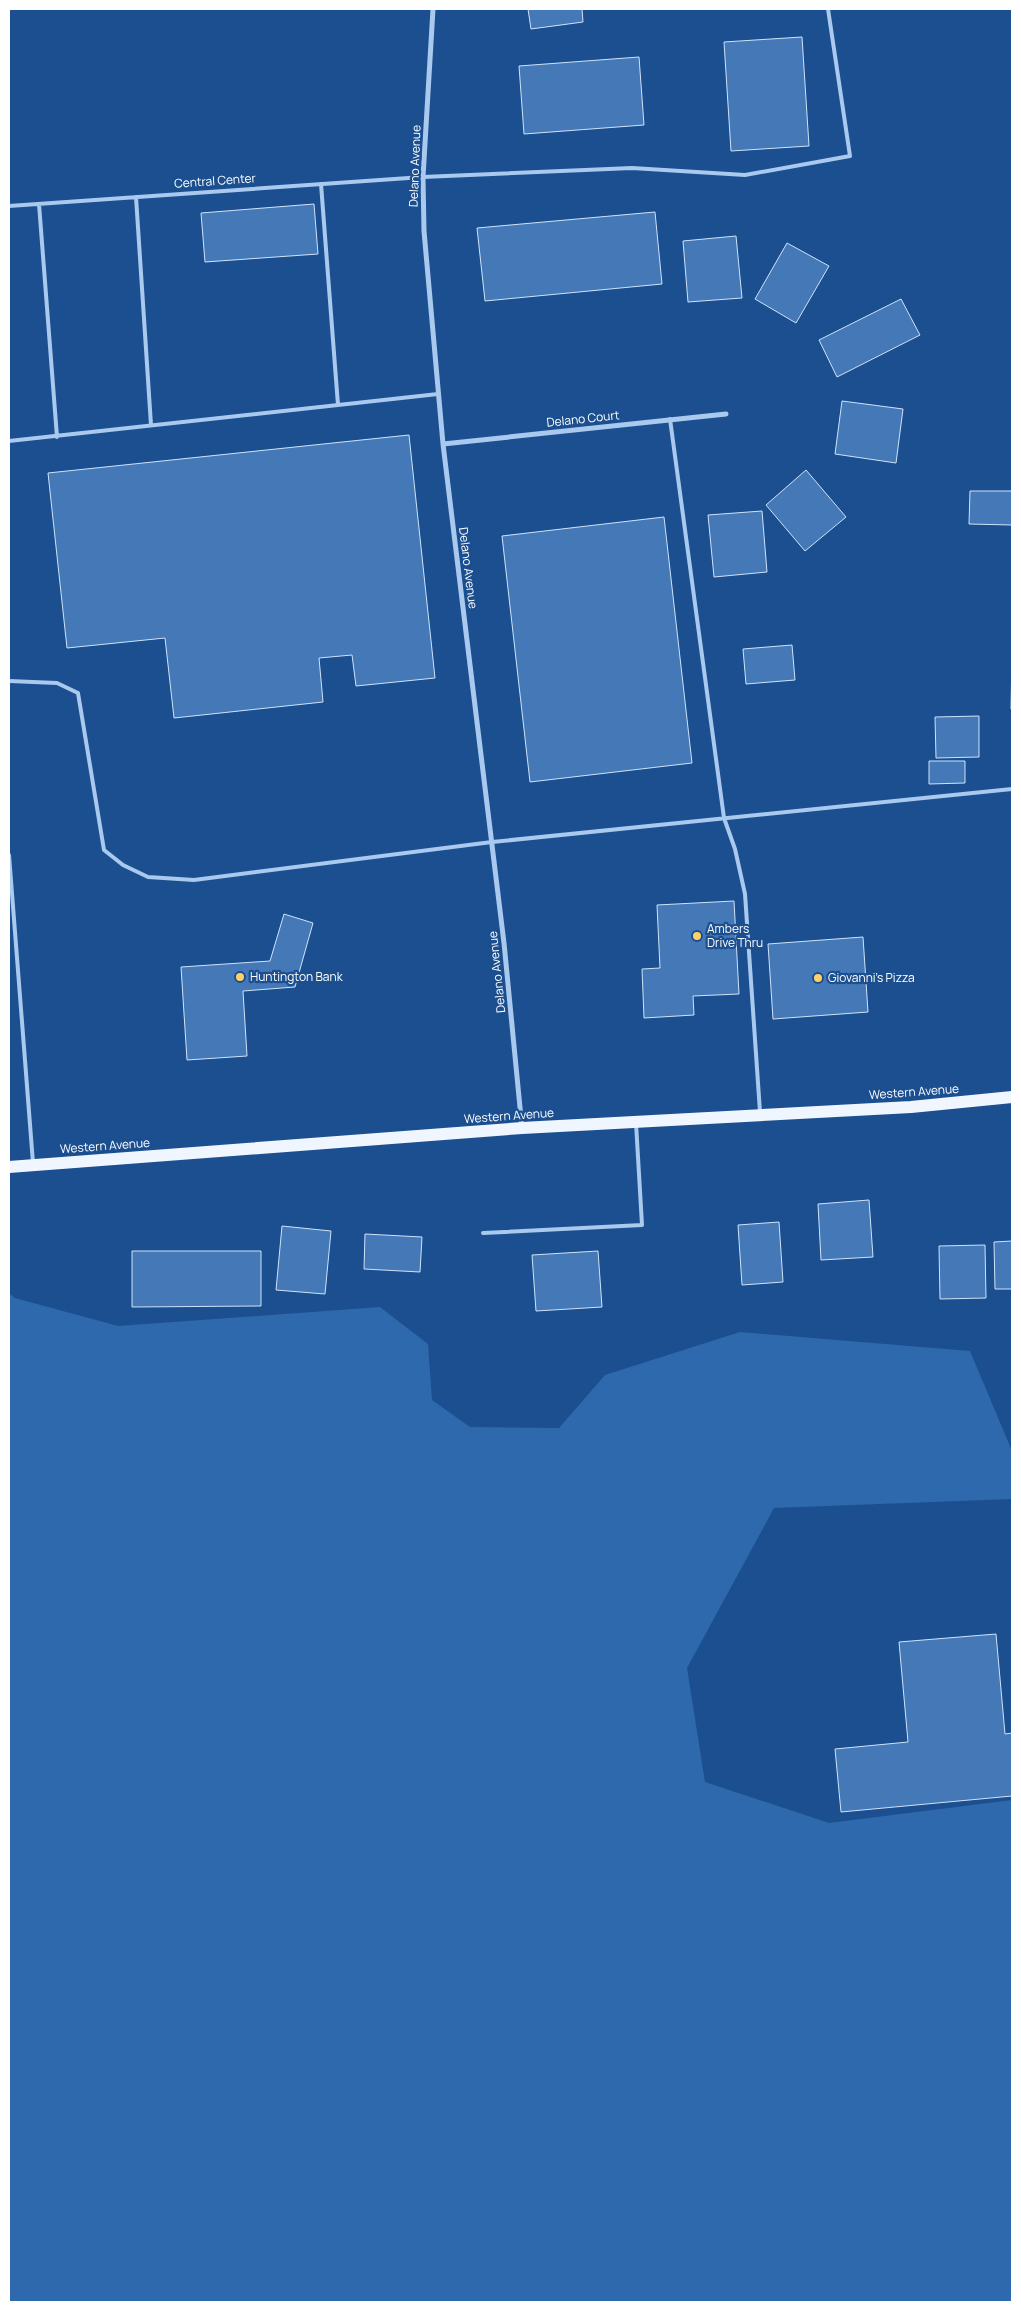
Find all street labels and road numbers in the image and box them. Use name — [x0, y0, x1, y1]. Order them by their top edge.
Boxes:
street label: Delano Avenue — [405, 125, 424, 207]
street label: Central Center — [174, 169, 257, 192]
street label: Delano Court — [546, 406, 620, 431]
street label: Delano Avenue — [455, 526, 482, 610]
street label: Delano Avenue — [484, 930, 509, 1014]
street label: Western Avenue — [868, 1080, 960, 1103]
street label: Western Avenue — [463, 1104, 555, 1127]
street label: Western Avenue — [59, 1134, 151, 1157]

